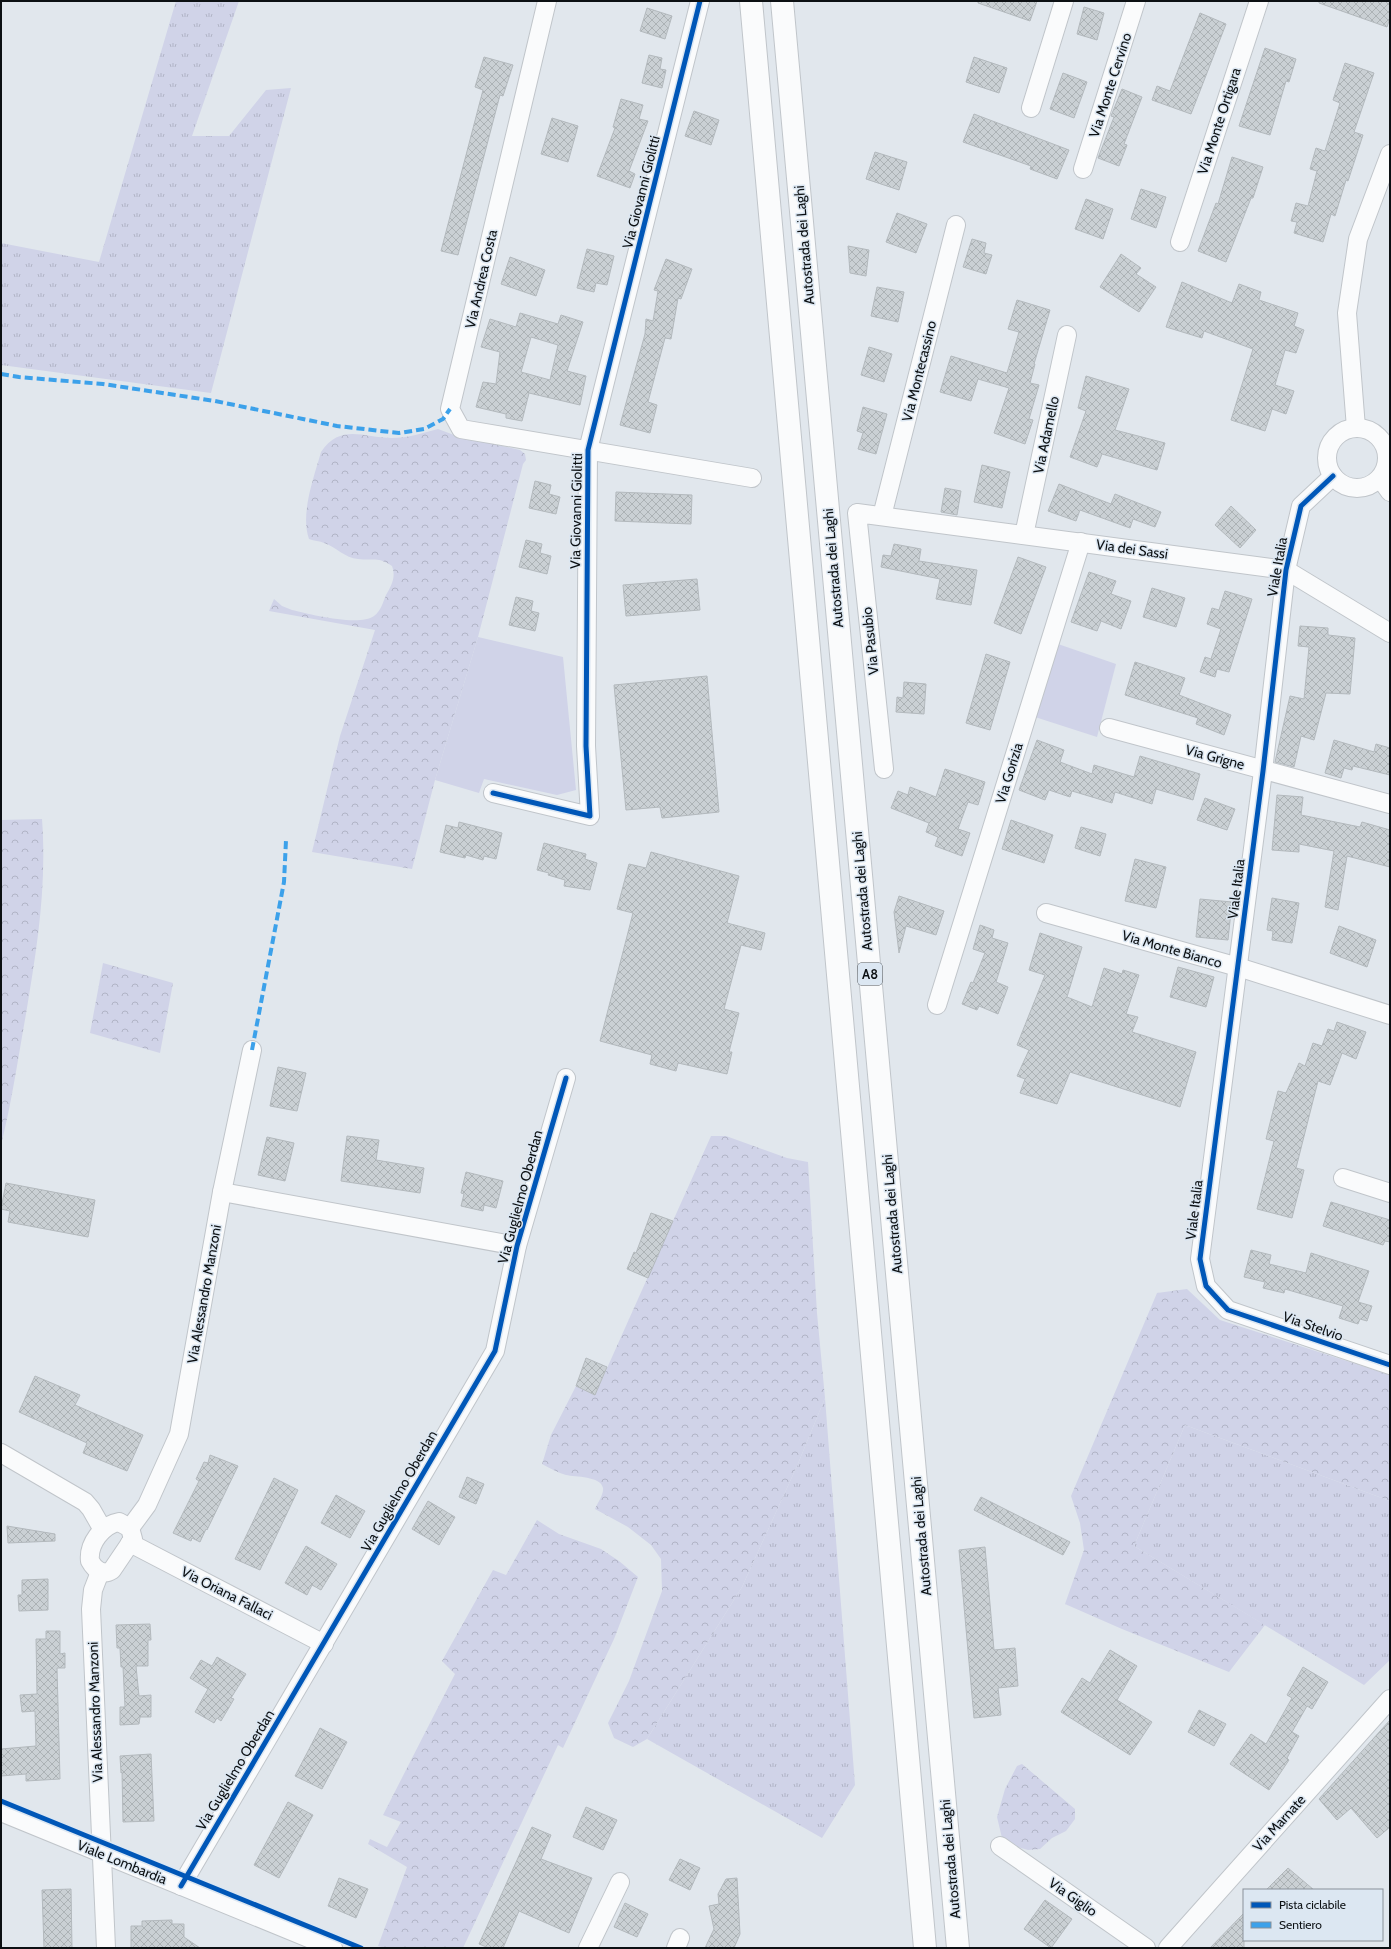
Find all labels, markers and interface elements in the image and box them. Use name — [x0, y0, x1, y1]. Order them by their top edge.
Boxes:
street label: Via Monte Cervino — [1085, 30, 1135, 140]
street label: Via Monte Ortigara — [1193, 65, 1245, 177]
street label: Via Giovanni Giolitti — [618, 134, 664, 250]
street label: Autostrada dei Laghi — [790, 185, 818, 305]
street label: Via Andrea Costa — [461, 228, 501, 330]
street label: Via Montecassino — [898, 318, 940, 423]
street label: Via Adamello — [1029, 394, 1063, 475]
street label: Via Giovanni Giolitti — [566, 453, 586, 569]
street label: Autostrada dei Laghi — [819, 508, 847, 628]
street label: Via dei Sassi — [1095, 535, 1169, 563]
street label: Viale Italia — [1263, 535, 1291, 598]
street label: Via Pasubio — [857, 606, 883, 676]
street label: Via Gorizia — [991, 740, 1027, 806]
street label: Via Grigne — [1183, 740, 1247, 774]
street label: Autostrada dei Laghi — [848, 831, 876, 951]
street label: Viale Italia — [1223, 858, 1249, 920]
street label: Via Monte Bianco — [1120, 926, 1224, 972]
road number: A8 — [858, 963, 882, 985]
street label: Via Guglielmo Oberdan — [493, 1128, 547, 1266]
street label: Autostrada dei Laghi — [878, 1154, 906, 1274]
street label: Viale Italia — [1181, 1179, 1207, 1241]
street label: Via Alessandro Manzoni — [183, 1223, 225, 1365]
street label: Via Stelvio — [1280, 1307, 1346, 1345]
street label: Via Guglielmo Oberdan — [357, 1427, 441, 1555]
street label: Autostrada dei Laghi — [907, 1476, 935, 1596]
street label: Via Oriana Fallaci — [178, 1562, 276, 1624]
street label: Via Alessandro Manzoni — [84, 1641, 106, 1783]
street label: Via Guglielmo Oberdan — [192, 1706, 278, 1834]
street label: Via Marnate — [1249, 1791, 1309, 1855]
street label: Autostrada dei Laghi — [936, 1799, 964, 1919]
street label: Viale Lombardia — [74, 1836, 170, 1888]
street label: Via Giglio — [1045, 1874, 1101, 1920]
legend — [1243, 1889, 1383, 1941]
text: Pista ciclabile — [1279, 1897, 1346, 1912]
text: Sentiero — [1279, 1917, 1322, 1932]

